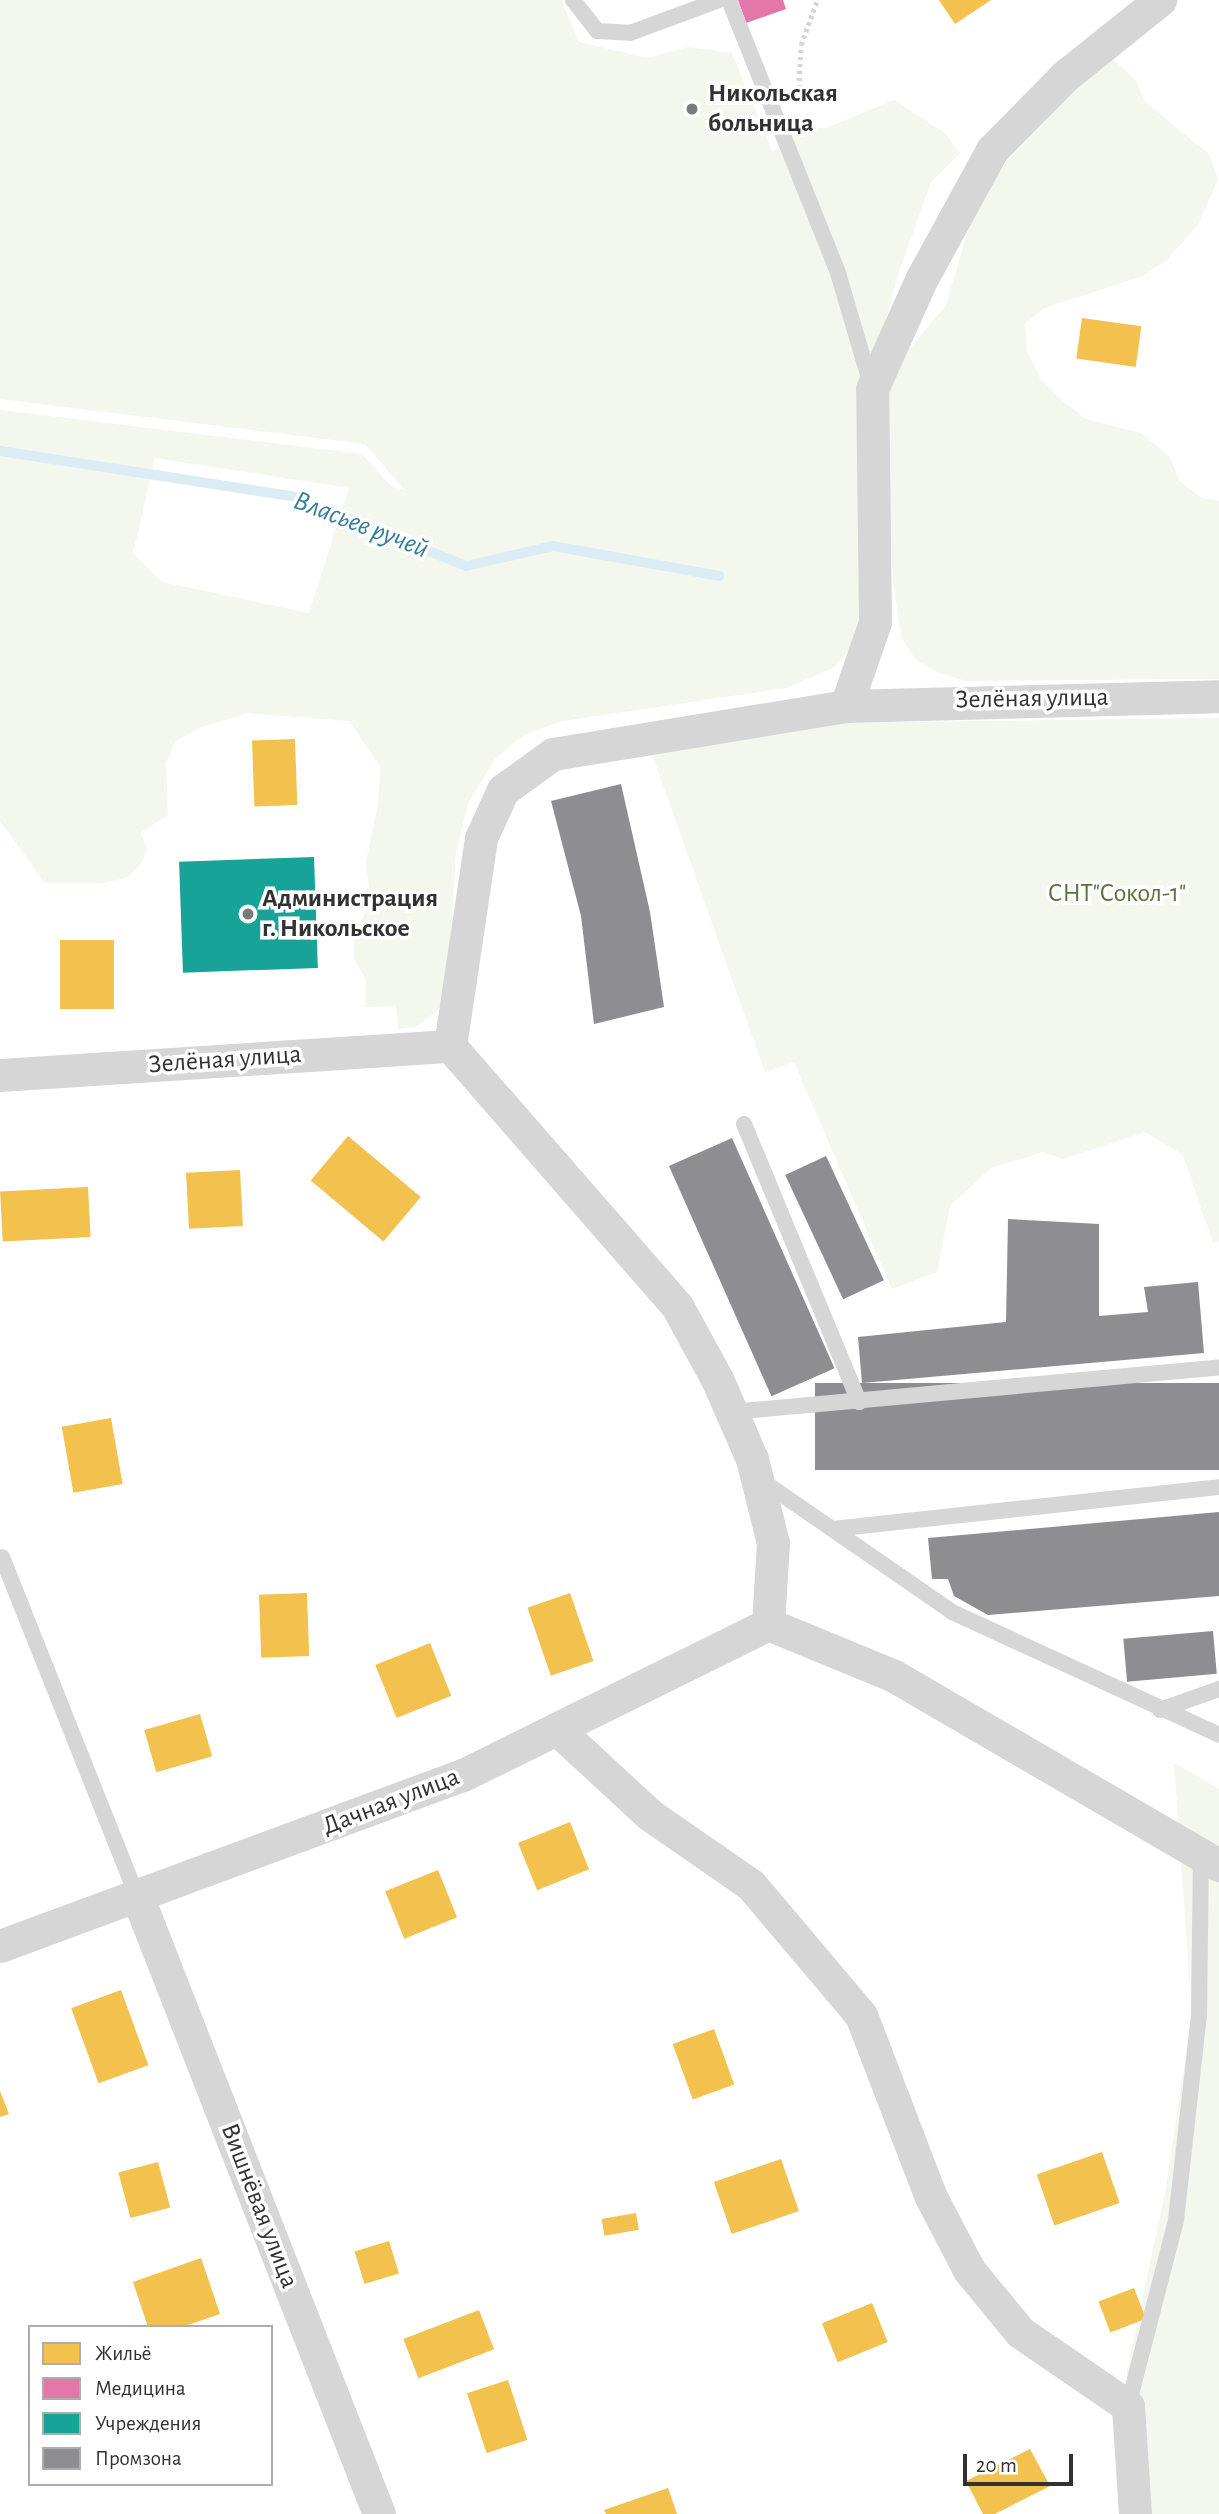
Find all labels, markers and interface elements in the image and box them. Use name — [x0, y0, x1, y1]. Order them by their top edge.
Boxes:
place label: Никольская больница — [708, 78, 838, 140]
marker: Никольская больница — [682, 99, 702, 119]
water label: Власьев ручей — [289, 484, 433, 566]
street label: Зелёная улица — [955, 682, 1109, 716]
park label: СНТ"Сокол-1" — [1048, 878, 1186, 910]
place label: Администрация г. Никольское — [262, 883, 438, 944]
marker: Администрация г. Никольское — [240, 906, 256, 922]
street label: Зелёная улица — [148, 1039, 302, 1081]
street label: Дачная улица — [318, 1762, 464, 1842]
street label: Вишнёвая улица — [213, 2119, 305, 2293]
legend — [28, 2325, 273, 2486]
text: Жильё — [95, 2343, 151, 2364]
text: Медицина — [95, 2378, 186, 2399]
text: Учреждения — [95, 2413, 201, 2434]
scale bar — [967, 2440, 1077, 2484]
text: Промзона — [95, 2448, 182, 2469]
text: 20 m — [976, 2455, 1017, 2476]

